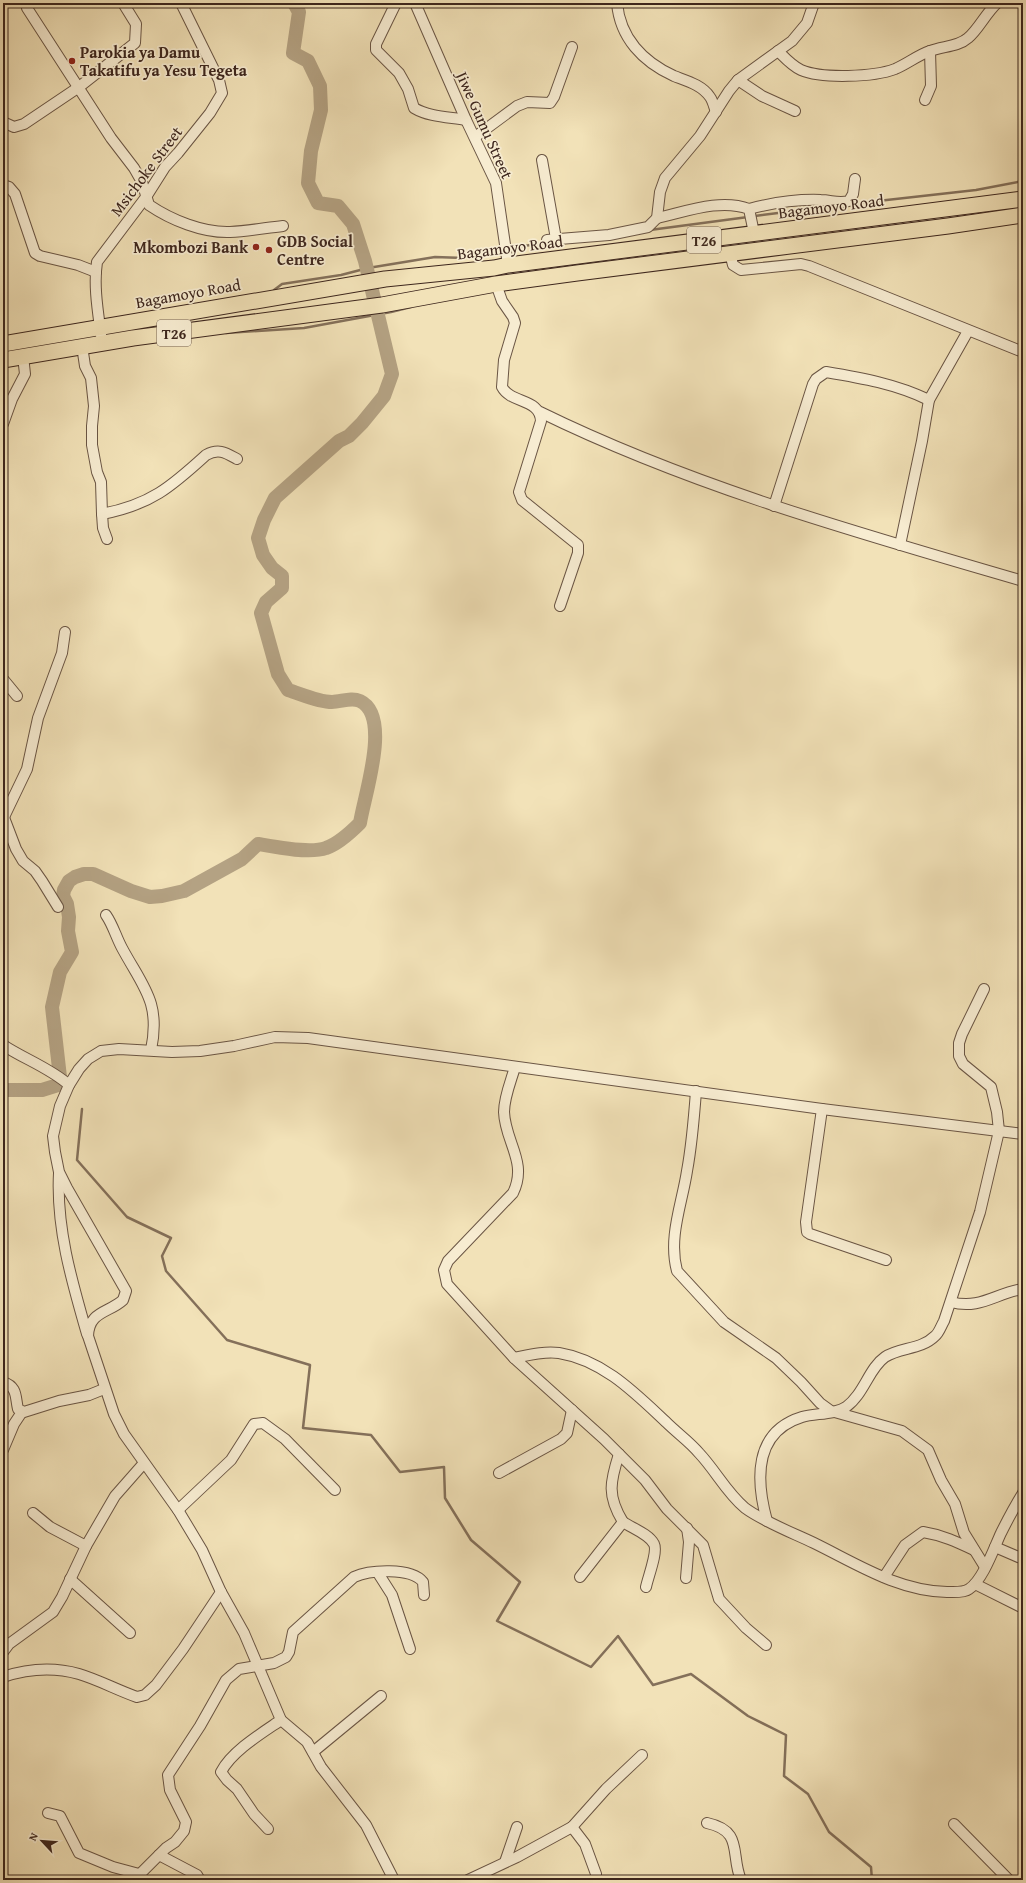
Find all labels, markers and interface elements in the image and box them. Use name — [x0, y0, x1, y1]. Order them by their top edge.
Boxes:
place label: Parokia ya Damu Takatifu ya Yesu Tegeta — [80, 40, 248, 82]
marker: Parokia ya Damu Takatifu ya Yesu Tegeta — [67, 56, 77, 66]
street label: Jiwe Gumu Street — [450, 66, 520, 183]
street label: Msichoke Street — [104, 121, 188, 221]
street label: Bagamoyo Road — [777, 188, 886, 224]
road number: T26 — [687, 227, 721, 253]
place label: GDB Social Centre — [277, 229, 353, 271]
street label: Bagamoyo Road — [456, 229, 565, 265]
place label: Mkombozi Bank — [133, 235, 249, 259]
marker: Mkombozi Bank — [251, 242, 261, 252]
marker: GDB Social Centre — [264, 245, 274, 255]
street label: Bagamoyo Road — [134, 272, 243, 314]
road number: T26 — [157, 320, 191, 346]
north arrow — [22, 1821, 62, 1861]
text: N — [24, 1829, 42, 1843]

